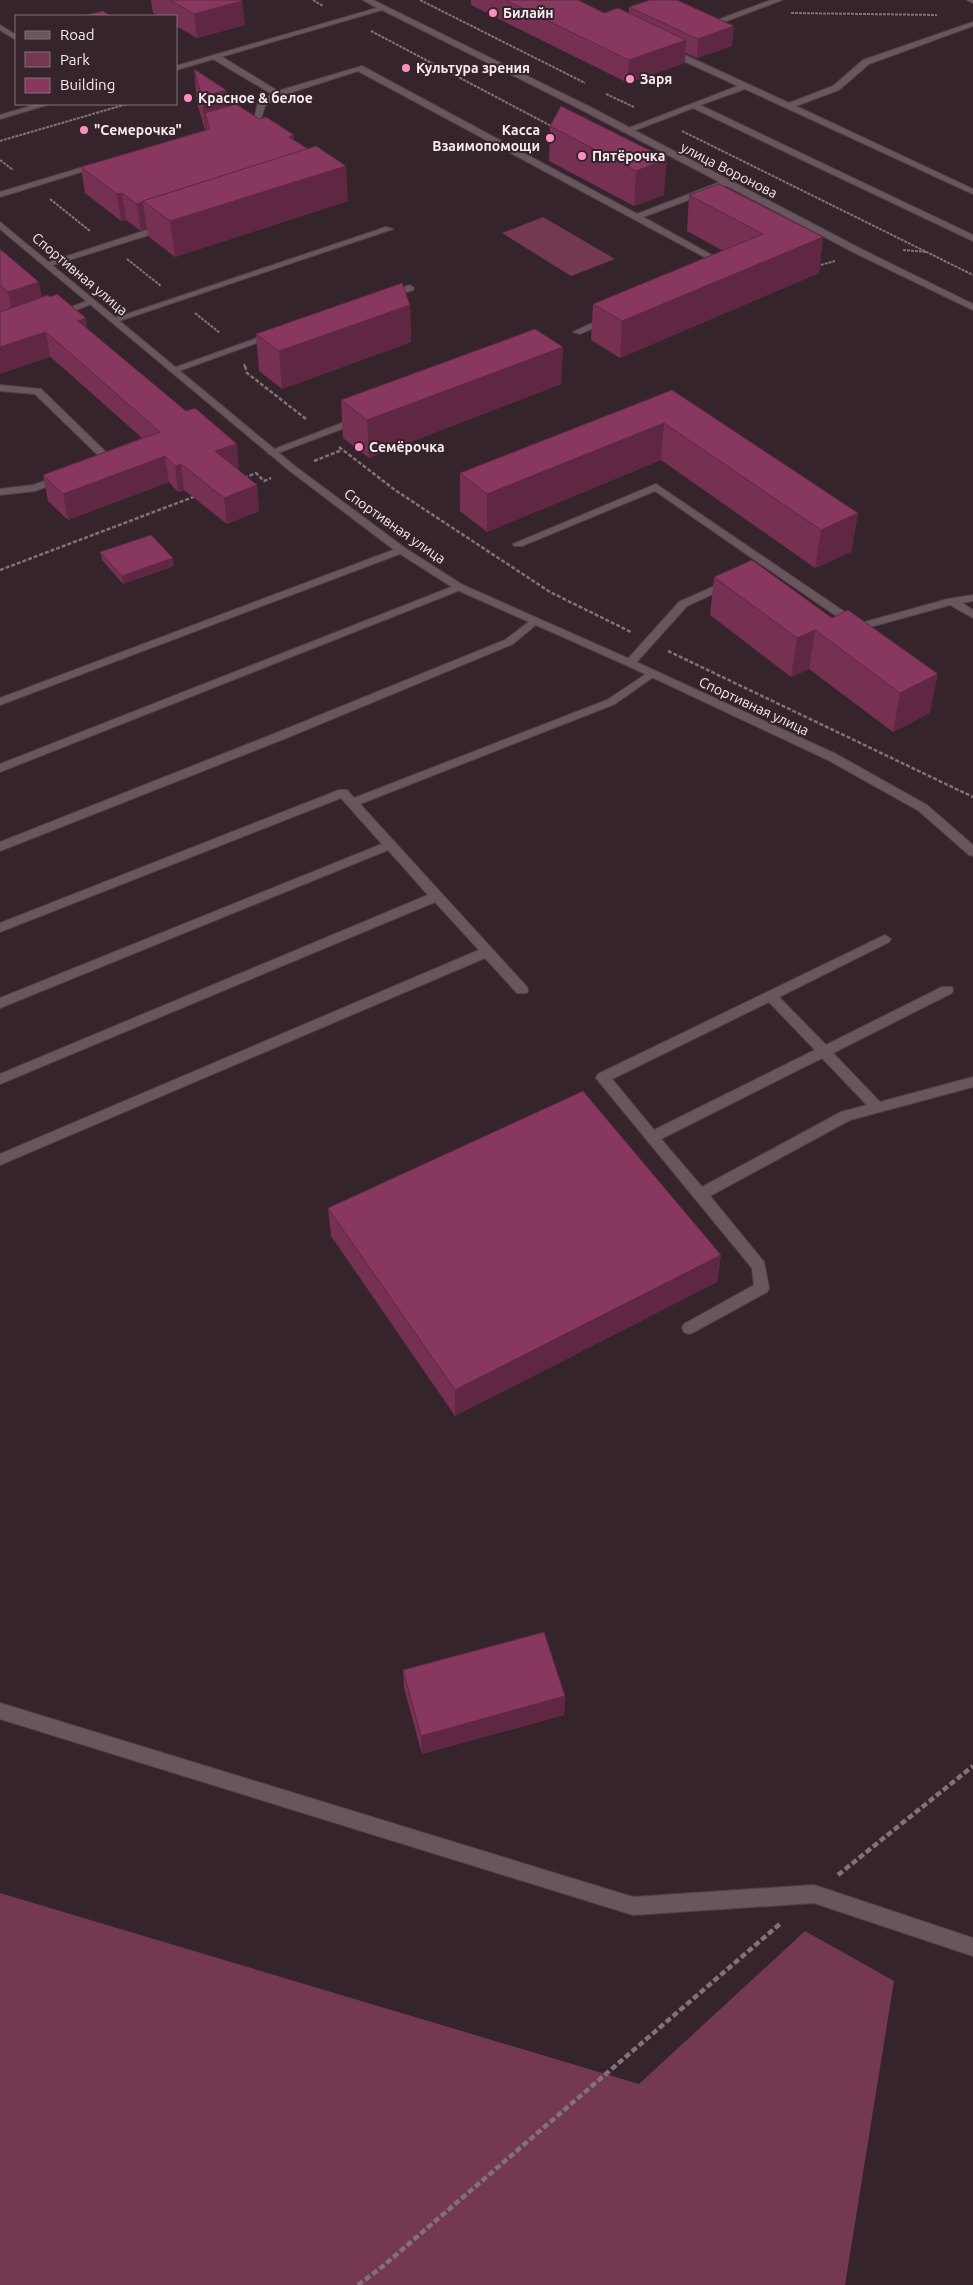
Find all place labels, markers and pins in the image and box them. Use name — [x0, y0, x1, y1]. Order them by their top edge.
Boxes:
place label: Билайн — [503, 5, 554, 21]
marker: Билайн — [487, 7, 499, 19]
place label: Культура зрения — [416, 60, 530, 76]
marker: Культура зрения — [400, 62, 412, 74]
place label: Заря — [640, 71, 672, 87]
marker: Заря — [624, 73, 636, 85]
place label: Красное & белое — [198, 90, 313, 106]
marker: Красное & белое — [182, 92, 194, 104]
place label: "Семерочка" — [94, 122, 182, 138]
place label: Касса Взаимопомощи — [432, 122, 540, 154]
marker: "Семерочка" — [78, 124, 90, 136]
marker: Касса Взаимопомощи — [544, 132, 556, 144]
place label: Пятёрочка — [592, 148, 665, 164]
marker: Пятёрочка — [576, 150, 588, 162]
place label: Семёрочка — [369, 439, 445, 455]
marker: Семёрочка — [353, 441, 365, 453]

